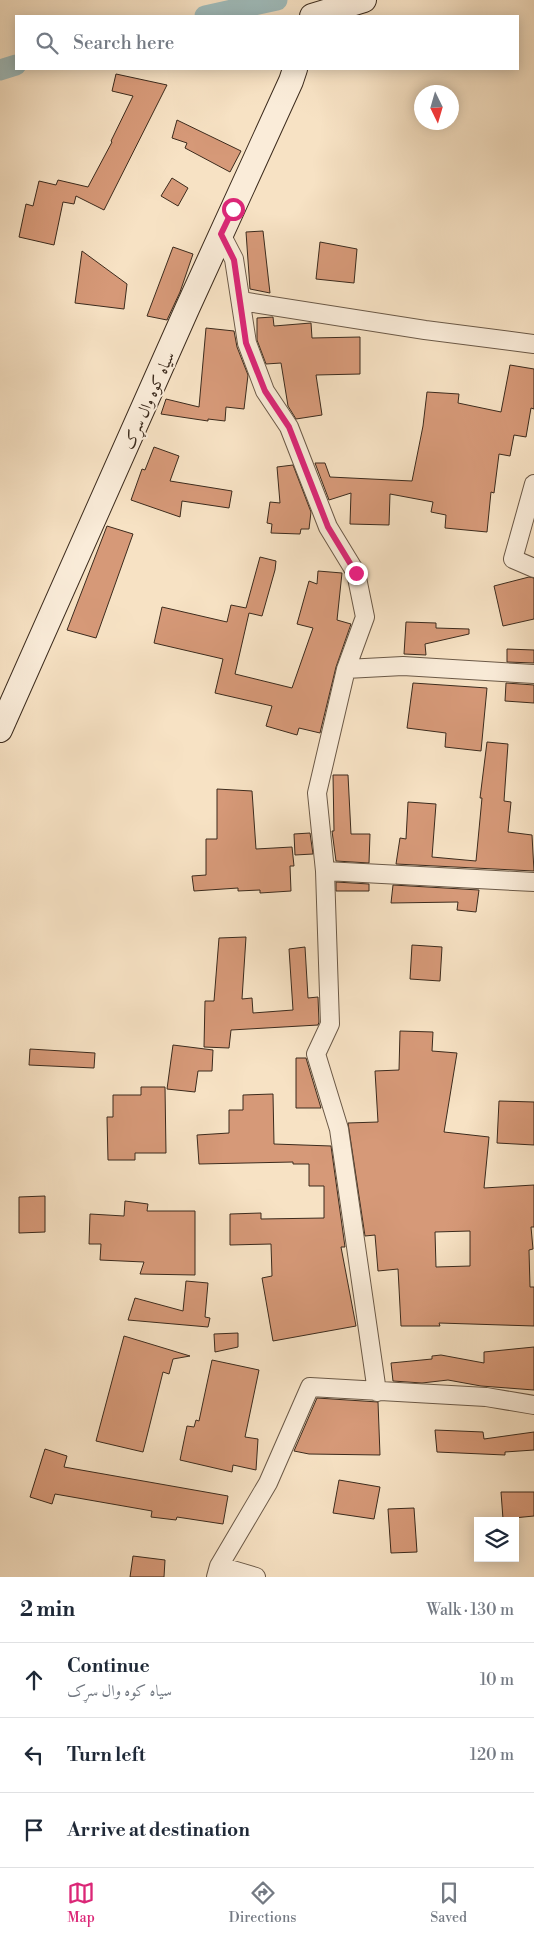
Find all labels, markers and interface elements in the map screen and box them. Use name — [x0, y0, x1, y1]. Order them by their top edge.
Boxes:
search box — [15, 15, 519, 70]
icon: search — [33, 29, 61, 57]
text: Search here — [73, 31, 174, 55]
north arrow — [414, 85, 459, 130]
route start — [222, 198, 245, 221]
street label: سیاه کوه وال سړک — [118, 348, 181, 453]
route end — [345, 562, 368, 585]
map controls — [474, 1517, 519, 1562]
button: layers — [474, 1517, 519, 1562]
text: 2 min — [20, 1597, 75, 1623]
text: Walk · 130 m — [426, 1600, 514, 1620]
text: Continue — [67, 1654, 150, 1678]
icon: ahead — [20, 1666, 48, 1694]
text: 10 m — [480, 1670, 514, 1690]
text: سیاه کوه وال سړک — [67, 1681, 172, 1701]
icon: left — [20, 1741, 48, 1769]
text: Turn left — [67, 1743, 146, 1767]
text: 120 m — [470, 1745, 514, 1765]
icon: arrive — [20, 1816, 48, 1844]
text: Arrive at destination — [67, 1818, 250, 1842]
tab: Map — [67, 1879, 95, 1927]
tab: Directions — [229, 1879, 296, 1927]
tab: Saved — [430, 1879, 467, 1927]

